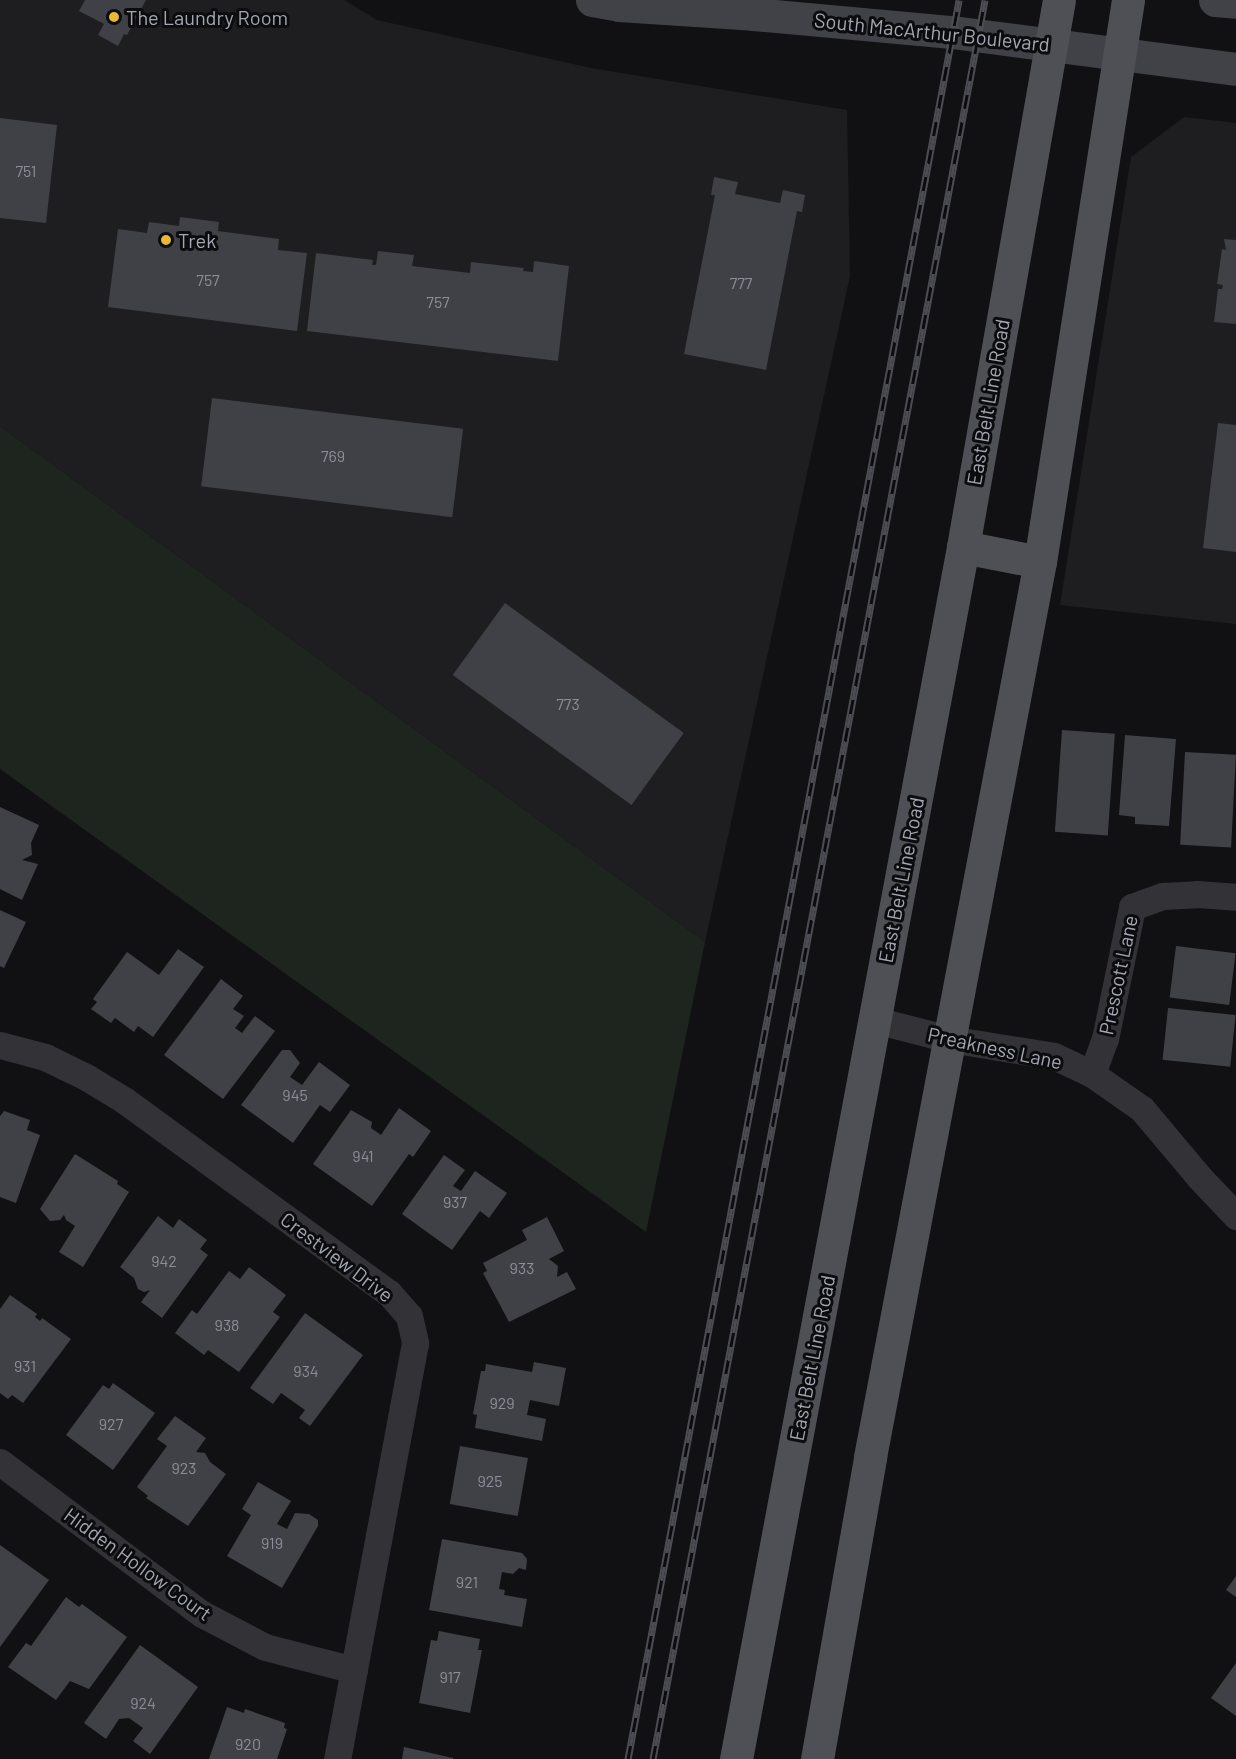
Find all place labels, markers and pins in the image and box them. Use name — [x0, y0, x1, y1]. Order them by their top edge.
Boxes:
place label: The Laundry Room — [126, 5, 288, 29]
marker: The Laundry Room — [107, 10, 121, 24]
place label: Trek — [178, 228, 216, 252]
marker: Trek — [159, 233, 173, 247]

